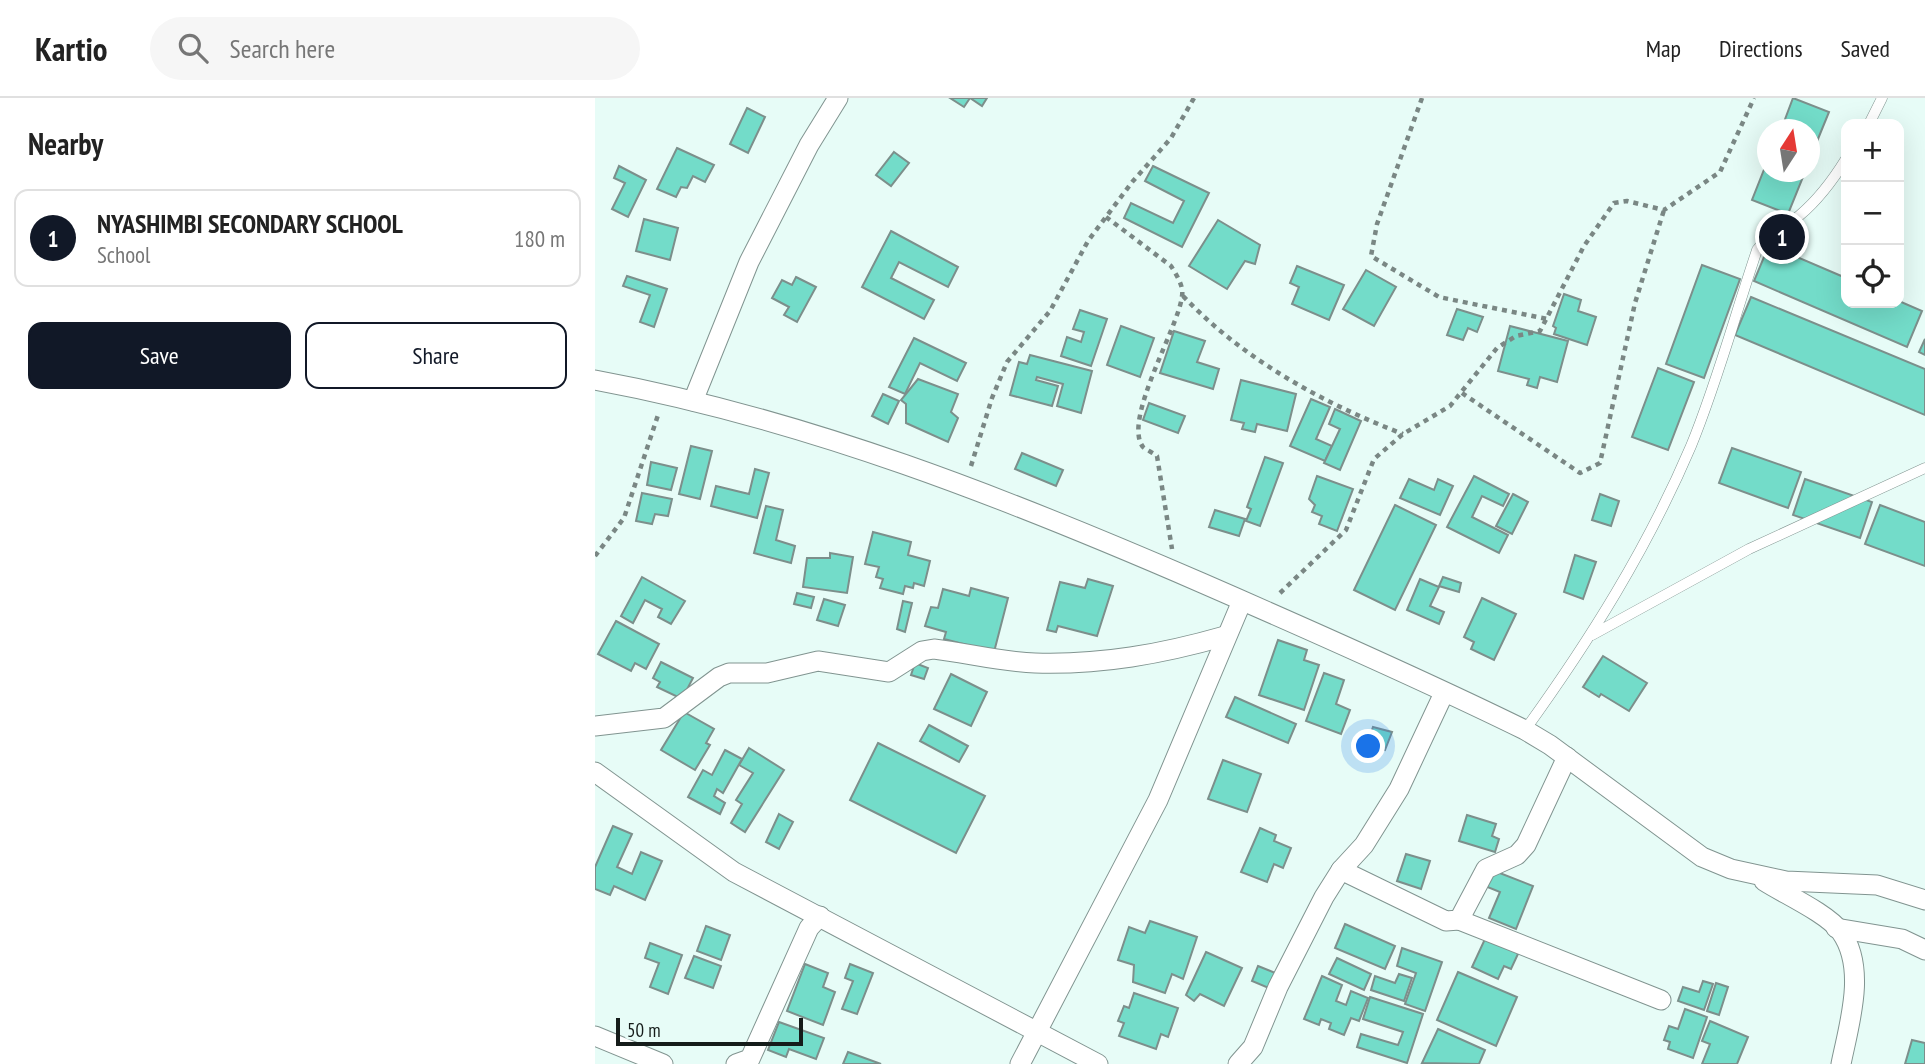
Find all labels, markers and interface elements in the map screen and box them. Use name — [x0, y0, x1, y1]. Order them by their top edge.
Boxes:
search box — [150, 17, 640, 80]
text: Kartio — [35, 27, 108, 70]
icon: search — [174, 29, 212, 67]
text: Search here — [230, 32, 335, 65]
text: Map — [1646, 33, 1681, 64]
text: Directions — [1719, 33, 1803, 64]
text: Saved — [1841, 33, 1890, 64]
north arrow — [1757, 119, 1820, 182]
map controls — [1841, 119, 1904, 308]
button: + — [1841, 119, 1904, 182]
text: Nearby — [28, 124, 103, 163]
button: − — [1841, 182, 1904, 245]
text: NYASHIMBI SECONDARY SCHOOL — [97, 207, 403, 240]
pin: 1 — [1759, 211, 1805, 263]
text: 1 — [48, 224, 59, 253]
text: 180 m — [514, 224, 565, 253]
text: School — [97, 240, 150, 269]
button: locate — [1841, 245, 1904, 308]
button: Save — [28, 322, 291, 389]
button: Share — [305, 322, 567, 389]
your location — [1351, 729, 1385, 763]
scale bar — [616, 1015, 803, 1047]
text: 50 m — [627, 1018, 661, 1042]

